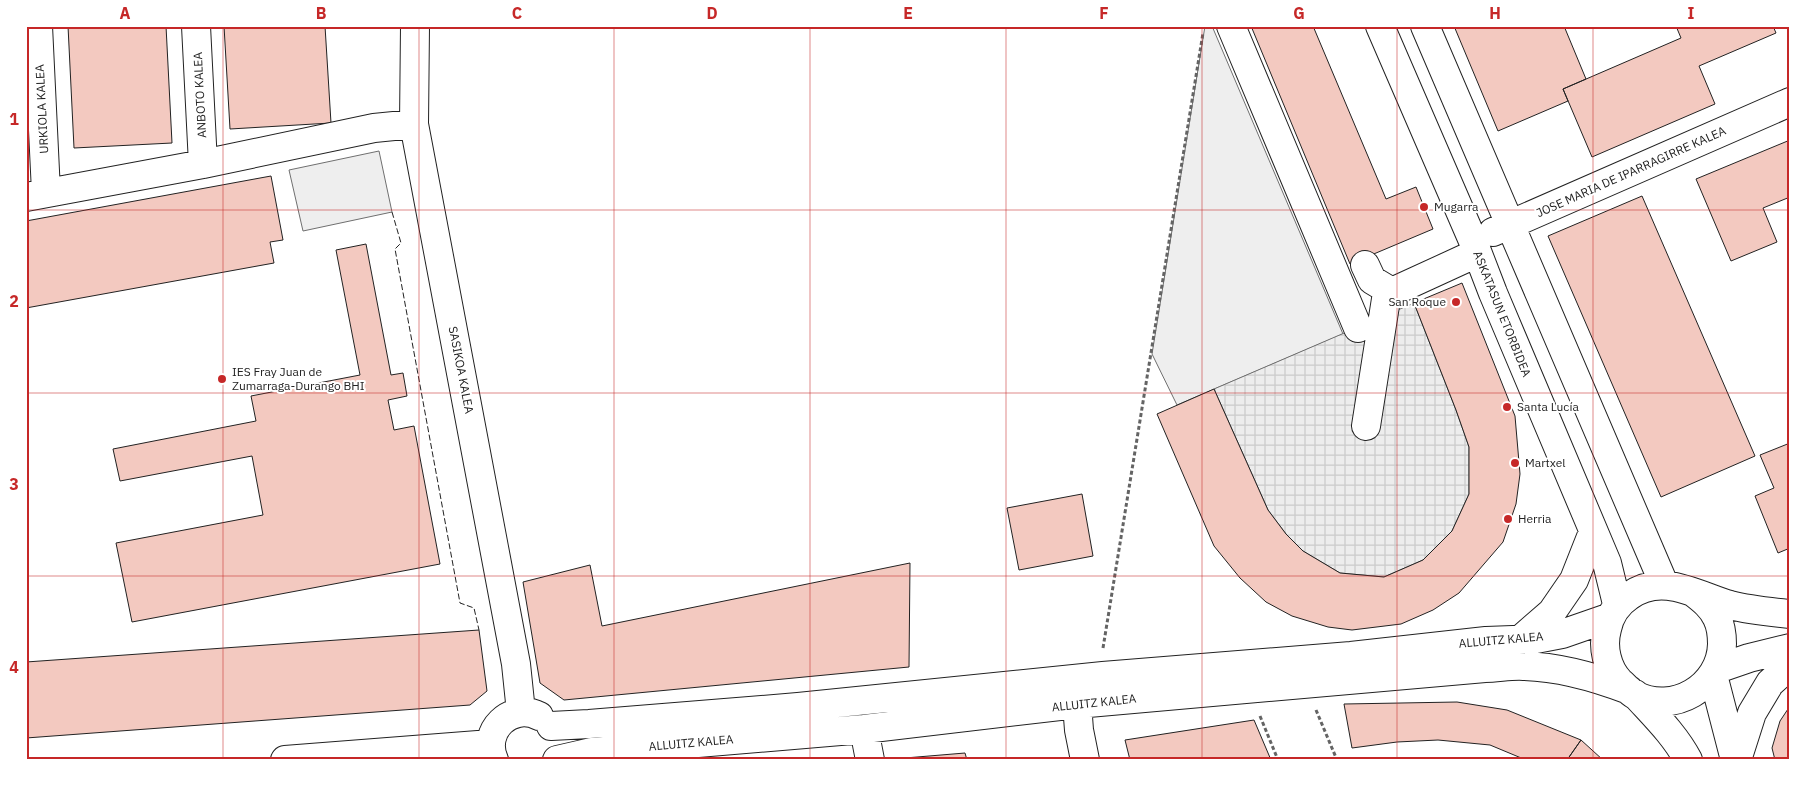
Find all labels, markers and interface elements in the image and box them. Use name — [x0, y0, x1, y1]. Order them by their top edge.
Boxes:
text: A — [120, 3, 131, 23]
text: B — [316, 3, 327, 23]
text: C — [512, 3, 522, 23]
text: D — [706, 3, 718, 23]
text: E — [903, 3, 913, 23]
text: F — [1099, 3, 1109, 23]
text: G — [1293, 3, 1305, 23]
text: H — [1489, 3, 1501, 23]
text: I — [1688, 3, 1695, 23]
street label: ANBOTO KALEA — [190, 51, 209, 138]
street label: URKIOLA KALEA — [32, 64, 51, 154]
text: 1 — [9, 109, 19, 129]
street label: JOSE MARIA DE IPARRAGIRRE KALEA — [1534, 123, 1728, 220]
place label: Mugarra — [1434, 199, 1479, 214]
marker: Mugarra — [1418, 201, 1430, 213]
street label: ASKATASUN ETORBIDEA — [1470, 249, 1535, 379]
text: 2 — [9, 291, 19, 311]
place label: San Roque — [1388, 294, 1446, 309]
marker: San Roque — [1450, 296, 1462, 308]
street label: SASIKOA KALEA — [446, 325, 477, 415]
place label: IES Fray Juan de Zumarraga-Durango BHI — [232, 364, 365, 393]
marker: IES Fray Juan de Zumarraga-Durango BHI — [216, 373, 228, 385]
place label: Santa Lucía — [1517, 399, 1579, 414]
marker: Santa Lucía — [1501, 401, 1513, 413]
place label: Martxel — [1525, 455, 1566, 470]
marker: Martxel — [1509, 457, 1521, 469]
text: 3 — [9, 474, 19, 494]
place label: Herria — [1518, 511, 1552, 526]
marker: Herria — [1502, 513, 1514, 525]
street label: ALLUITZ KALEA — [1458, 628, 1544, 651]
text: 4 — [9, 657, 19, 677]
street label: ALLUITZ KALEA — [1051, 691, 1137, 714]
street label: ALLUITZ KALEA — [648, 731, 734, 754]

